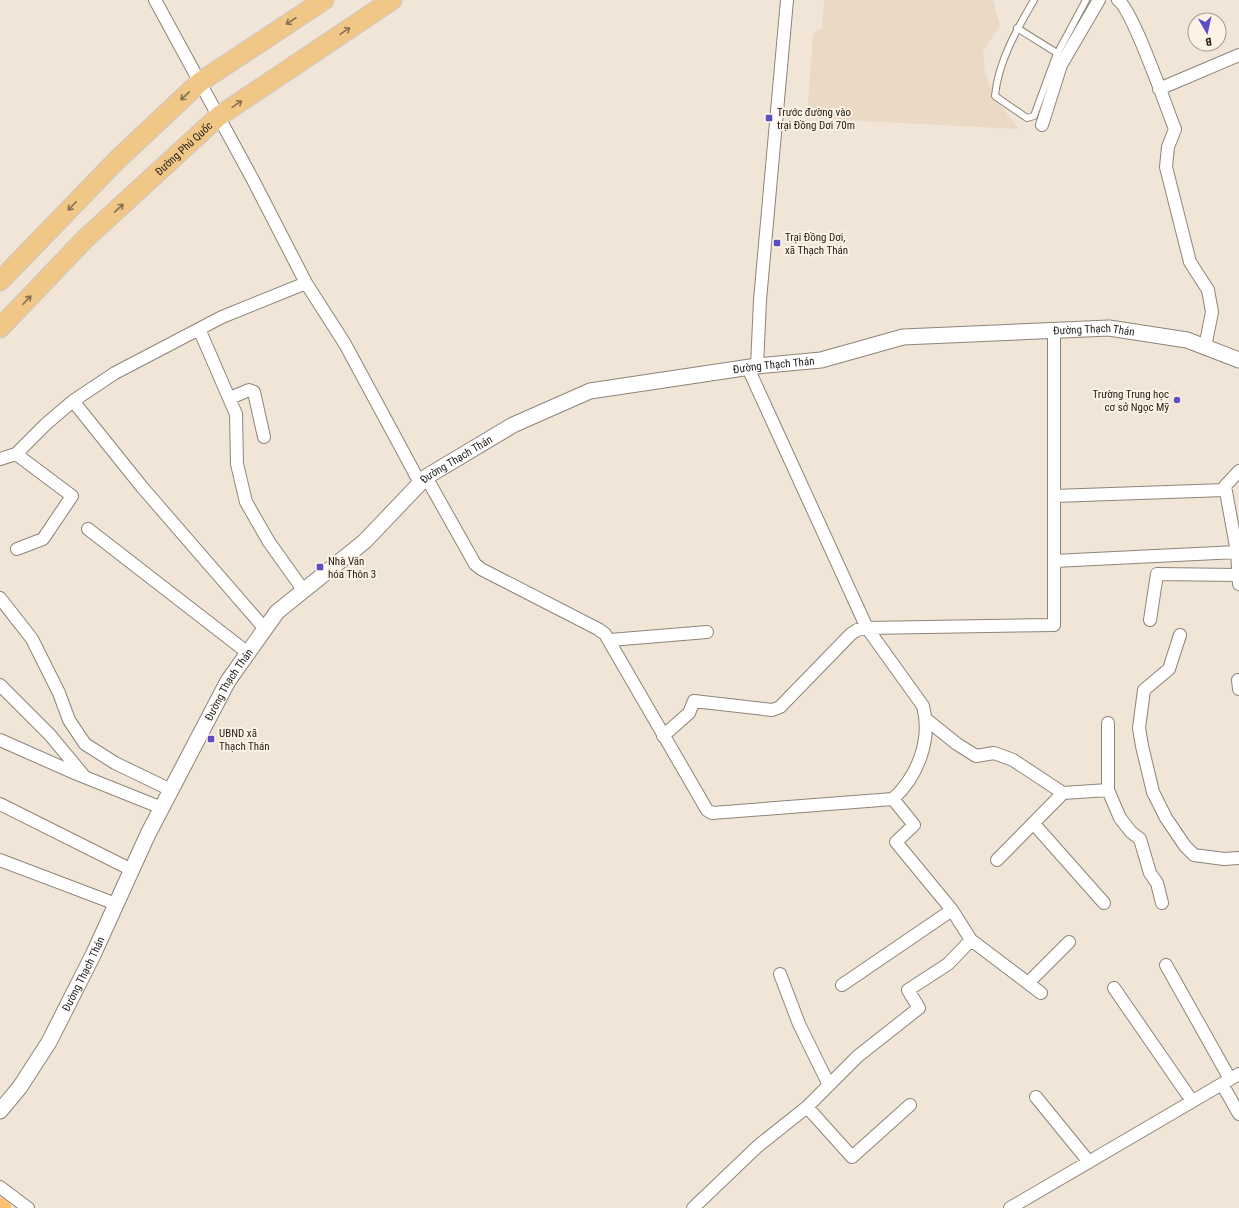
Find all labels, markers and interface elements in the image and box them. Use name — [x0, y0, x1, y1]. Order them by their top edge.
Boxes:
north arrow — [1187, 12, 1227, 52]
one-way arrow — [285, 18, 297, 26]
one-way arrow — [340, 27, 351, 35]
text: B — [1204, 34, 1213, 48]
one-way arrow — [180, 91, 190, 101]
one-way arrow — [232, 100, 243, 108]
place label: Trước đường vào trại Đồng Dơi 70m — [777, 106, 855, 132]
marker: Trước đường vào trại Đồng Dơi 70m — [764, 113, 774, 123]
street label: Đường Phủ Quốc — [152, 119, 215, 178]
one-way arrow — [67, 201, 77, 211]
one-way arrow — [114, 203, 124, 212]
place label: Trại Đồng Dơi, xã Thạch Thán — [785, 231, 848, 257]
marker: Trại Đồng Dơi, xã Thạch Thán — [772, 238, 782, 248]
one-way arrow — [22, 295, 32, 305]
street label: Đường Thạch Thán — [1053, 321, 1136, 338]
street label: Đường Thạch Thán — [732, 354, 815, 376]
place label: Trường Trung học cơ sở Ngọc Mỹ — [1092, 388, 1169, 414]
marker: Trường Trung học cơ sở Ngọc Mỹ — [1172, 395, 1182, 405]
street label: Đường Thạch Thán — [417, 432, 495, 486]
place label: Nhà Văn hóa Thôn 3 — [328, 555, 376, 581]
marker: Nhà Văn hóa Thôn 3 — [315, 562, 325, 572]
street label: Đường Thạch Thán — [202, 646, 255, 723]
place label: UBND xã Thạch Thán — [219, 727, 270, 753]
marker: UBND xã Thạch Thán — [206, 734, 216, 744]
street label: Đường Thạch Thán — [59, 934, 107, 1013]

